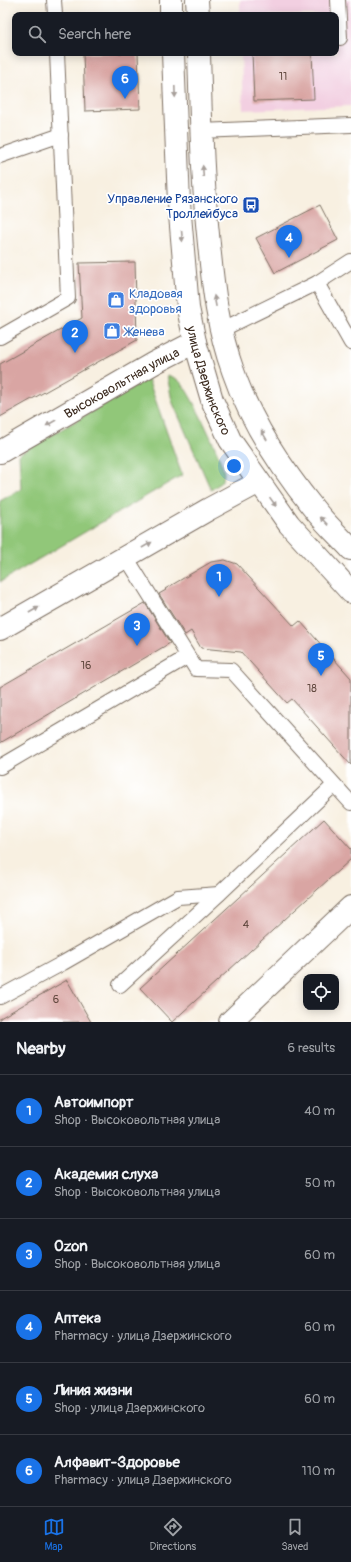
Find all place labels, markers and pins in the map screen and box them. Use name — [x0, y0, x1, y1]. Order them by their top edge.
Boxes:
pin: 6 — [112, 66, 138, 99]
place label: Управление Рязанского Троллейбуса — [107, 191, 238, 222]
bus stop icon: Управление Рязанского Троллейбуса — [241, 195, 261, 215]
pin: 4 — [276, 225, 302, 258]
place label: Кладовая здоровья — [129, 286, 183, 317]
shop icon: Кладовая здоровья — [106, 290, 126, 310]
pin: 2 — [62, 320, 88, 353]
shop icon: Женева — [102, 321, 122, 341]
place label: Женева — [123, 324, 165, 340]
pin: 1 — [206, 564, 232, 597]
pin: 3 — [124, 613, 150, 646]
pin: 5 — [308, 643, 334, 676]

